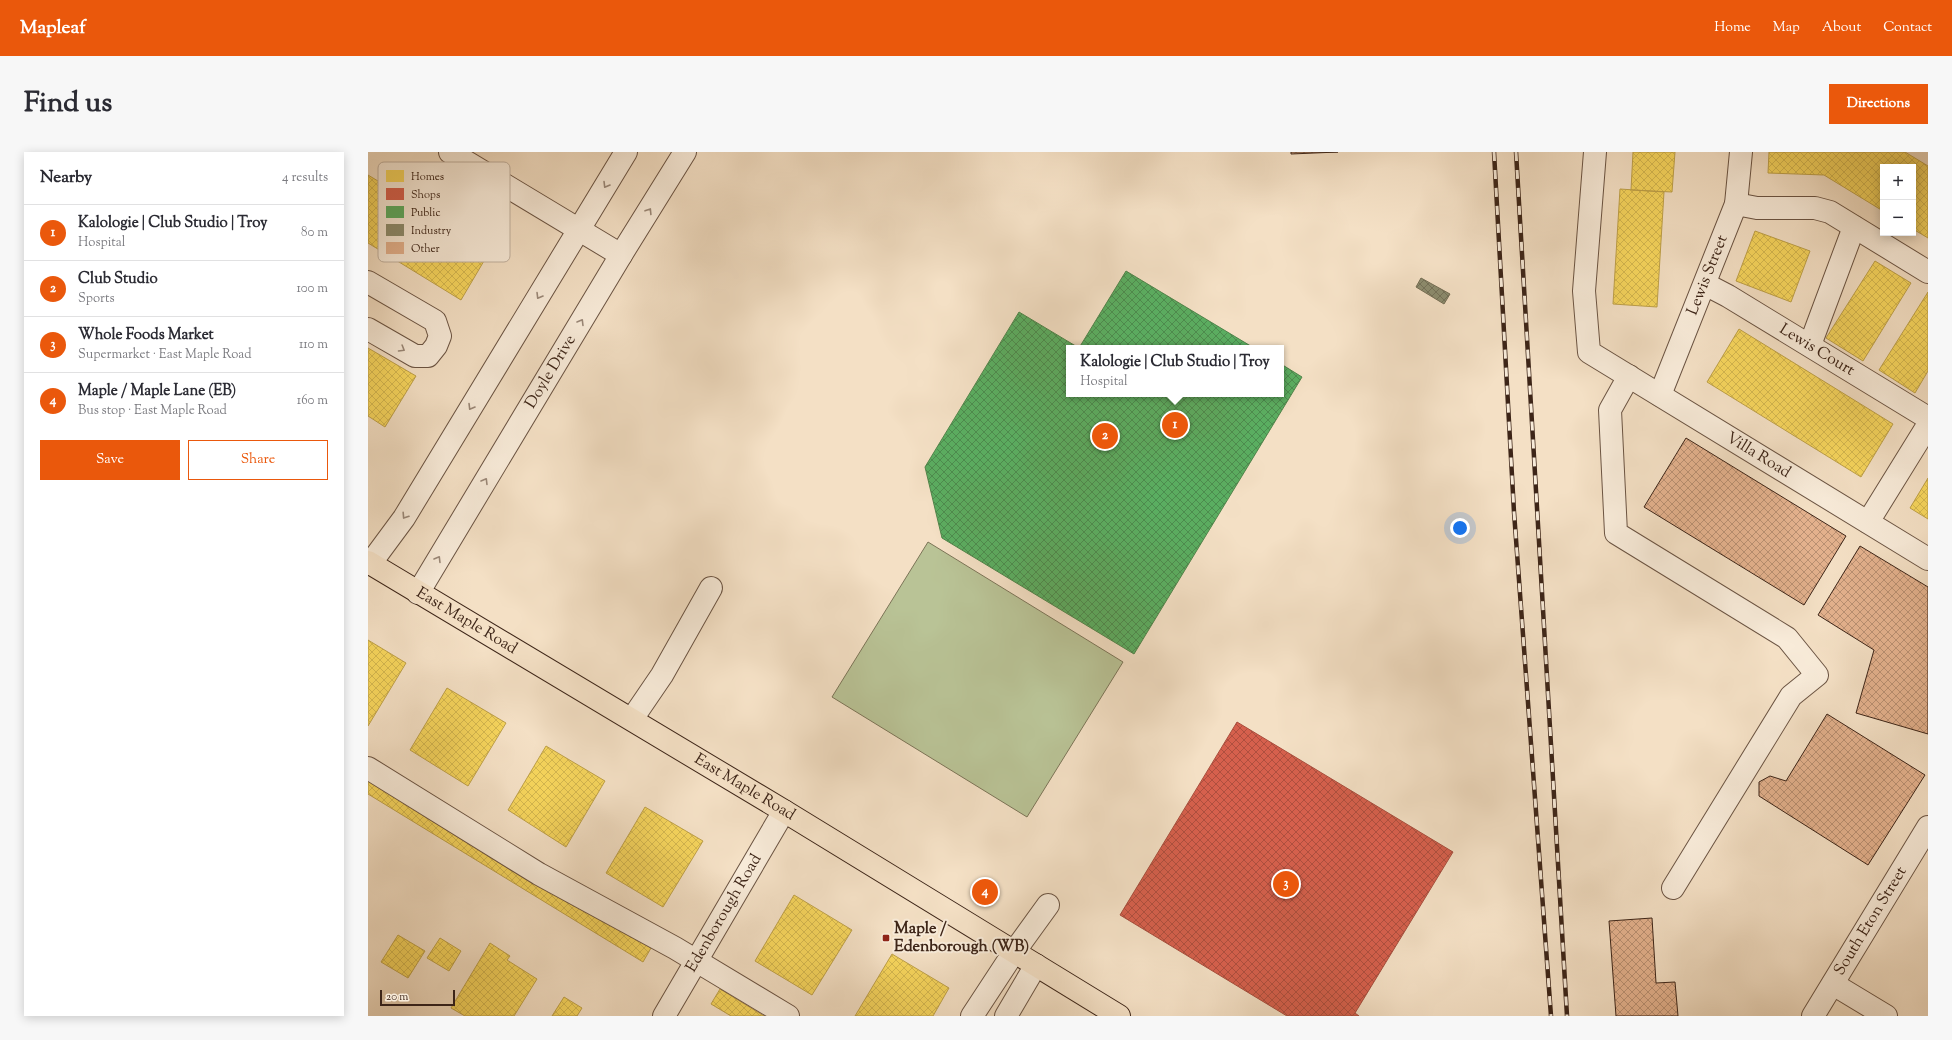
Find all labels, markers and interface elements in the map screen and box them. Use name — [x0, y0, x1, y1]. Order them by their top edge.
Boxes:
text: Mapleaf — [20, 15, 86, 42]
text: Home — [1714, 18, 1751, 38]
text: Map — [1773, 18, 1800, 38]
text: About — [1822, 18, 1861, 38]
text: Contact — [1883, 18, 1932, 38]
text: Find us — [24, 84, 112, 124]
button: Directions — [1829, 84, 1928, 124]
legend — [378, 162, 510, 262]
map controls — [1880, 164, 1916, 236]
button: + — [1880, 164, 1916, 200]
text: Nearby — [40, 166, 92, 190]
text: 4 results — [282, 169, 328, 187]
text: Homes — [411, 169, 444, 185]
one-way arrow — [604, 181, 611, 188]
text: Shops — [411, 187, 440, 203]
button: − — [1880, 200, 1916, 236]
text: Public — [411, 205, 440, 221]
one-way arrow — [644, 208, 651, 215]
text: Kalologie | Club Studio | Troy — [78, 213, 267, 234]
text: Industry — [411, 223, 452, 239]
text: 1 — [51, 224, 55, 242]
text: 80 m — [301, 224, 328, 242]
street label: Lewis Street — [1681, 231, 1734, 319]
text: Hospital — [78, 234, 125, 252]
text: Other — [411, 241, 440, 257]
text: Club Studio — [78, 269, 158, 290]
text: 2 — [50, 280, 56, 298]
text: 100 m — [296, 280, 328, 298]
text: Sports — [78, 290, 115, 308]
one-way arrow — [536, 292, 543, 299]
street label: Lewis Court — [1775, 318, 1860, 382]
one-way arrow — [576, 319, 584, 326]
text: Whole Foods Market — [78, 325, 214, 346]
street label: Doyle Drive — [520, 330, 582, 413]
text: 3 — [50, 336, 56, 354]
text: 110 m — [299, 336, 328, 354]
one-way arrow — [398, 344, 405, 351]
popup — [1066, 345, 1284, 397]
text: Supermarket · East Maple Road — [78, 346, 252, 364]
text: Kalologie | Club Studio | Troy — [1080, 352, 1270, 373]
text: Hospital — [1080, 373, 1128, 391]
text: Maple / Maple Lane (EB) — [78, 381, 236, 402]
text: 4 — [50, 392, 56, 410]
text: 160 m — [297, 392, 328, 410]
text: Bus stop · East Maple Road — [78, 402, 227, 420]
one-way arrow — [468, 403, 476, 410]
pin: 1 — [1162, 410, 1188, 440]
pin: 2 — [1092, 421, 1118, 451]
street label: Villa Road — [1721, 427, 1795, 484]
button: Save — [40, 440, 180, 480]
button: Share — [188, 440, 328, 480]
one-way arrow — [480, 478, 488, 485]
one-way arrow — [402, 512, 410, 519]
your location — [1450, 518, 1470, 538]
one-way arrow — [434, 556, 441, 563]
street label: East Maple Road — [412, 582, 522, 660]
street label: East Maple Road — [690, 748, 800, 827]
street label: Edenborough Road — [680, 850, 768, 977]
street label: South Eton Street — [1829, 862, 1913, 980]
pin: 3 — [1273, 869, 1299, 899]
pin: 4 — [972, 877, 998, 907]
place label: Maple / Edenborough (WB) — [894, 918, 1029, 959]
marker: Maple / Edenborough (WB) — [881, 933, 891, 943]
scale bar — [380, 988, 455, 1007]
text: 20 m — [386, 989, 408, 1005]

